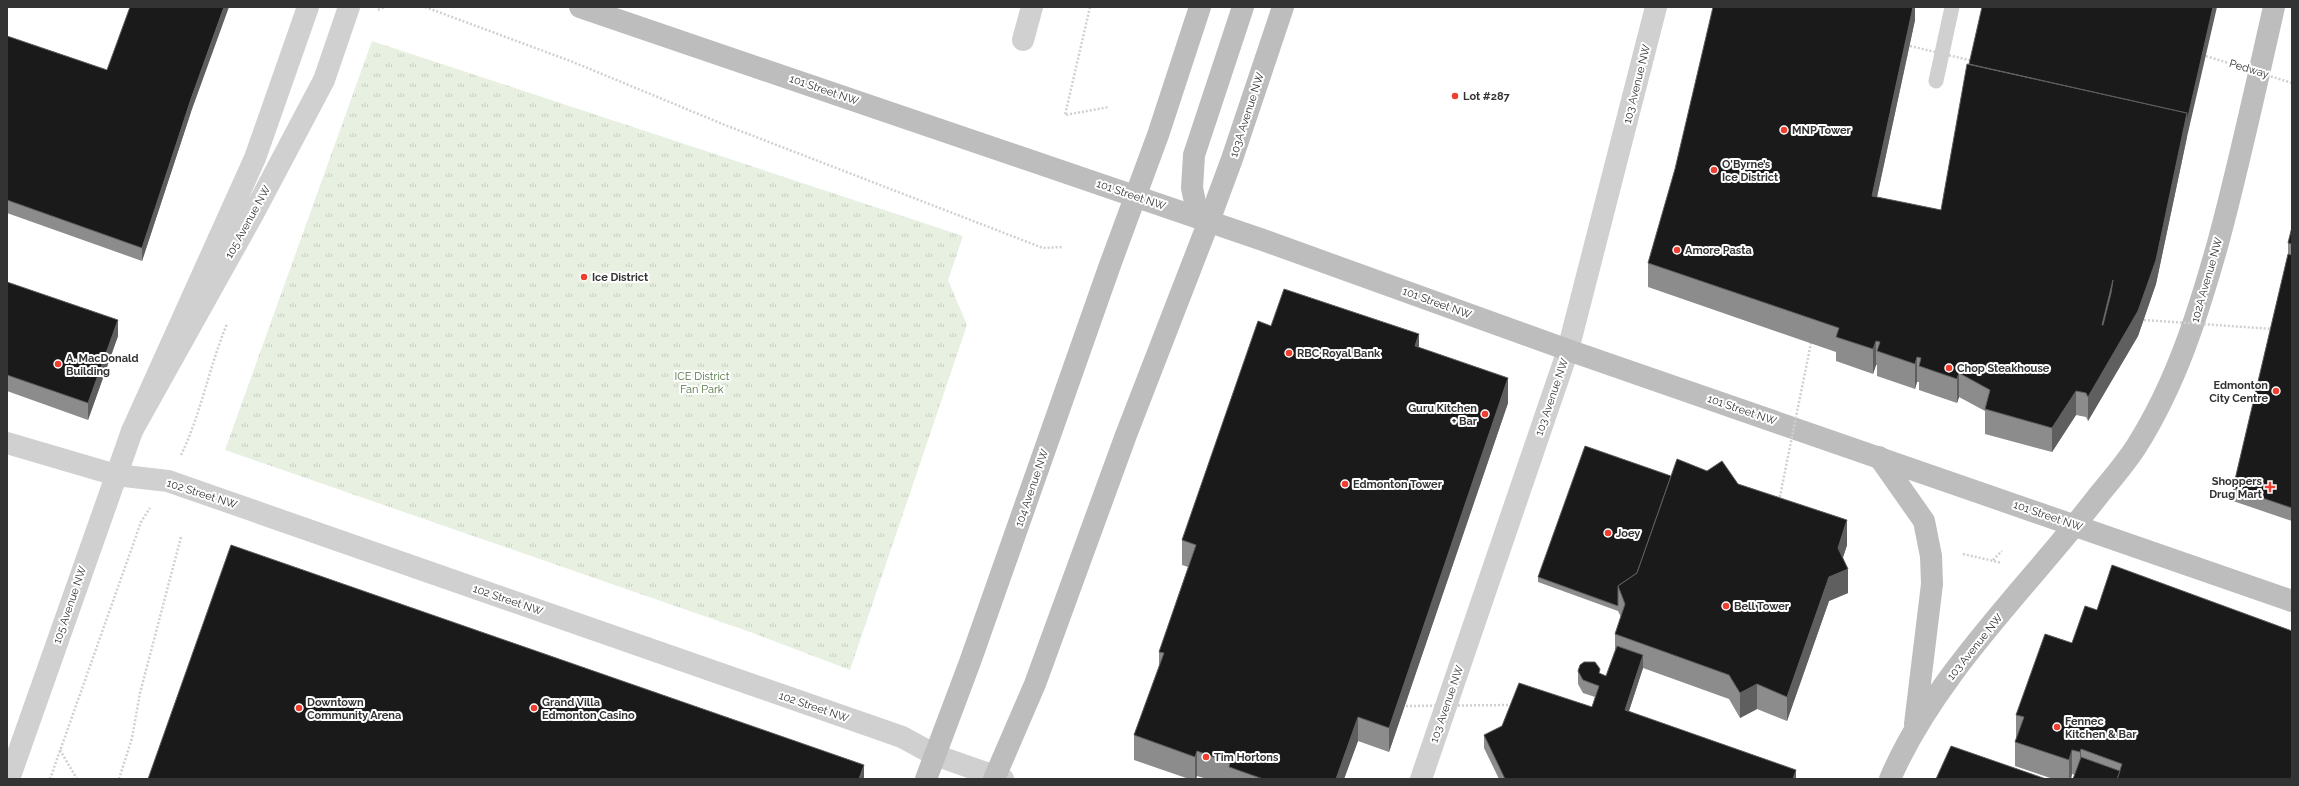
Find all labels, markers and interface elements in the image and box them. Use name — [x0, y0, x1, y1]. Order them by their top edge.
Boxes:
street label: 103 Avenue NW — [1621, 43, 1653, 125]
street label: Pedway — [2228, 57, 2270, 81]
street label: 103A Avenue NW — [1227, 71, 1267, 159]
street label: 101 Street NW — [788, 72, 861, 108]
place label: Lot #287 — [1463, 90, 1511, 103]
marker: Lot #287 — [1450, 91, 1460, 101]
place label: MNP Tower — [1792, 124, 1852, 137]
marker: MNP Tower — [1779, 125, 1789, 135]
place label: O'Byrne’s Ice District — [1722, 158, 1779, 184]
marker: O'Byrne’s Ice District — [1709, 165, 1719, 175]
street label: 101 Street NW — [1095, 177, 1168, 213]
street label: 105 Avenue NW — [223, 183, 274, 261]
street label: 102A Avenue NW — [2189, 235, 2226, 324]
place label: Amore Pasta — [1685, 244, 1752, 257]
marker: Amore Pasta — [1672, 245, 1682, 255]
place label: Ice District — [592, 271, 649, 284]
marker: Ice District — [579, 272, 589, 282]
street label: 101 Street NW — [1401, 285, 1474, 322]
place label: RBC Royal Bank — [1297, 347, 1381, 360]
marker: RBC Royal Bank — [1284, 348, 1294, 358]
place label: A. MacDonald Building — [66, 352, 139, 378]
street label: 103 Avenue NW — [1533, 356, 1572, 437]
marker: A. MacDonald Building — [53, 359, 63, 369]
place label: Chop Steakhouse — [1957, 362, 2050, 375]
marker: Chop Steakhouse — [1944, 363, 1954, 373]
park label: ICE District Fan Park — [674, 370, 730, 396]
place label: Edmonton City Centre — [2209, 379, 2268, 405]
marker: Edmonton City Centre — [2271, 386, 2281, 396]
street label: 101 Street NW — [1706, 392, 1779, 428]
place label: Guru Kitchen + Bar — [1408, 402, 1478, 428]
marker: Guru Kitchen + Bar — [1480, 409, 1490, 419]
street label: 104 Avenue NW — [1013, 447, 1052, 529]
place label: Shoppers Drug Mart — [2209, 475, 2263, 501]
street label: 102 Street NW — [165, 476, 239, 512]
place label: Edmonton Tower — [1353, 478, 1443, 491]
marker: Edmonton Tower — [1340, 479, 1350, 489]
marker: Shoppers Drug Mart — [2265, 482, 2275, 492]
street label: 101 Street NW — [2012, 498, 2085, 534]
place label: Joey — [1616, 527, 1640, 540]
marker: Joey — [1603, 528, 1613, 538]
street label: 105 Avenue NW — [51, 564, 90, 646]
street label: 102 Street NW — [471, 582, 545, 618]
place label: Bell Tower — [1734, 600, 1790, 613]
marker: Bell Tower — [1721, 601, 1731, 611]
street label: 103 Avenue NW — [1944, 611, 2006, 683]
street label: 103 Avenue NW — [1428, 663, 1467, 744]
street label: 102 Street NW — [777, 689, 851, 725]
place label: Downtown Community Arena — [307, 696, 401, 722]
place label: Grand Villa Edmonton Casino — [542, 696, 635, 722]
marker: Downtown Community Arena — [294, 703, 304, 713]
marker: Grand Villa Edmonton Casino — [529, 703, 539, 713]
place label: Fennec Kitchen & Bar — [2065, 715, 2137, 741]
marker: Fennec Kitchen & Bar — [2052, 722, 2062, 732]
place label: Tim Hortons — [1214, 751, 1279, 764]
marker: Tim Hortons — [1201, 752, 1211, 762]

